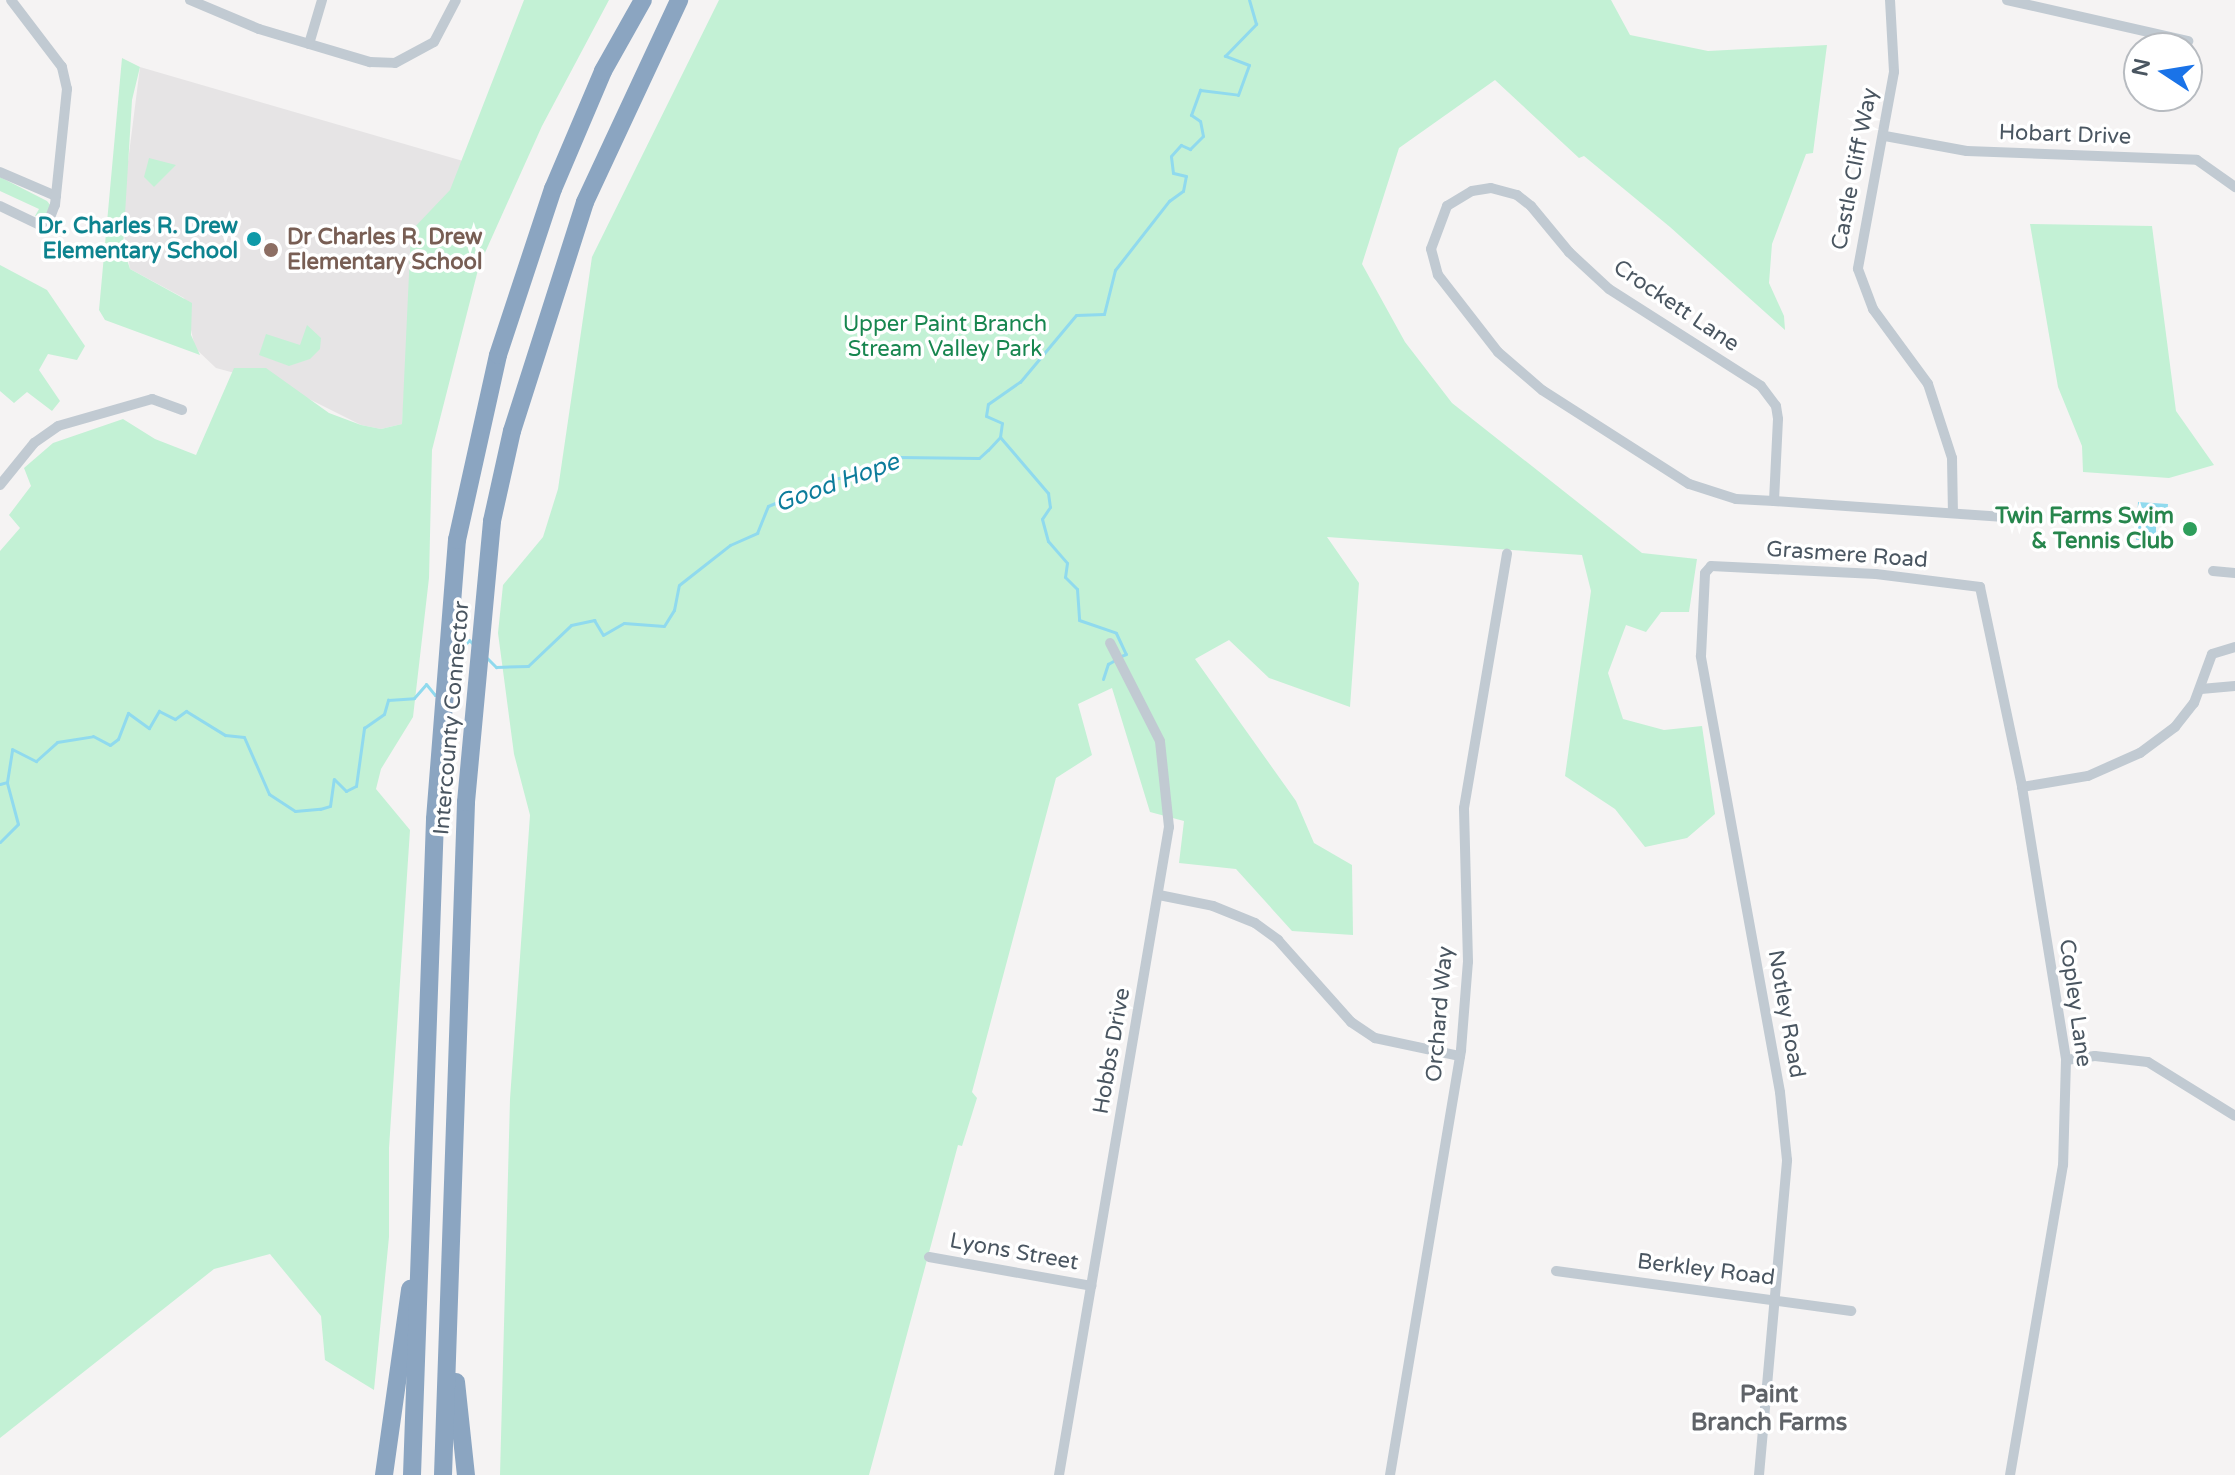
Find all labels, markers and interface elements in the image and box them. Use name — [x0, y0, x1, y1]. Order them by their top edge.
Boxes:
north arrow — [2123, 32, 2203, 112]
text: N — [2127, 56, 2156, 79]
street label: Castle Cliff Way — [1826, 86, 1884, 252]
street label: Hobart Drive — [1998, 119, 2132, 151]
place label: Dr. Charles R. Drew Elementary School — [37, 213, 238, 264]
place label: Dr Charles R. Drew Elementary School — [287, 224, 482, 276]
marker: Dr. Charles R. Drew Elementary School — [245, 230, 263, 248]
marker: Dr Charles R. Drew Elementary School — [262, 241, 280, 259]
street label: Crockett Lane — [1608, 254, 1744, 358]
park label: Upper Paint Branch Stream Valley Park — [843, 311, 1047, 362]
water label: Good Hope — [771, 447, 903, 519]
place label: Twin Farms Swim & Tennis Club — [1995, 503, 2174, 554]
marker: Twin Farms Swim & Tennis Club — [2181, 520, 2199, 538]
street label: Grasmere Road — [1765, 536, 1929, 574]
street label: Intercounty Connector — [429, 600, 475, 836]
street label: Copley Lane — [2053, 938, 2097, 1068]
street label: Orchard Way — [1421, 945, 1459, 1083]
street label: Notley Road — [1762, 948, 1810, 1080]
street label: Hobbs Drive — [1088, 986, 1136, 1116]
street label: Lyons Street — [948, 1228, 1080, 1276]
street label: Berkley Road — [1636, 1248, 1776, 1292]
district label: Paint Branch Farms — [1691, 1381, 1847, 1437]

